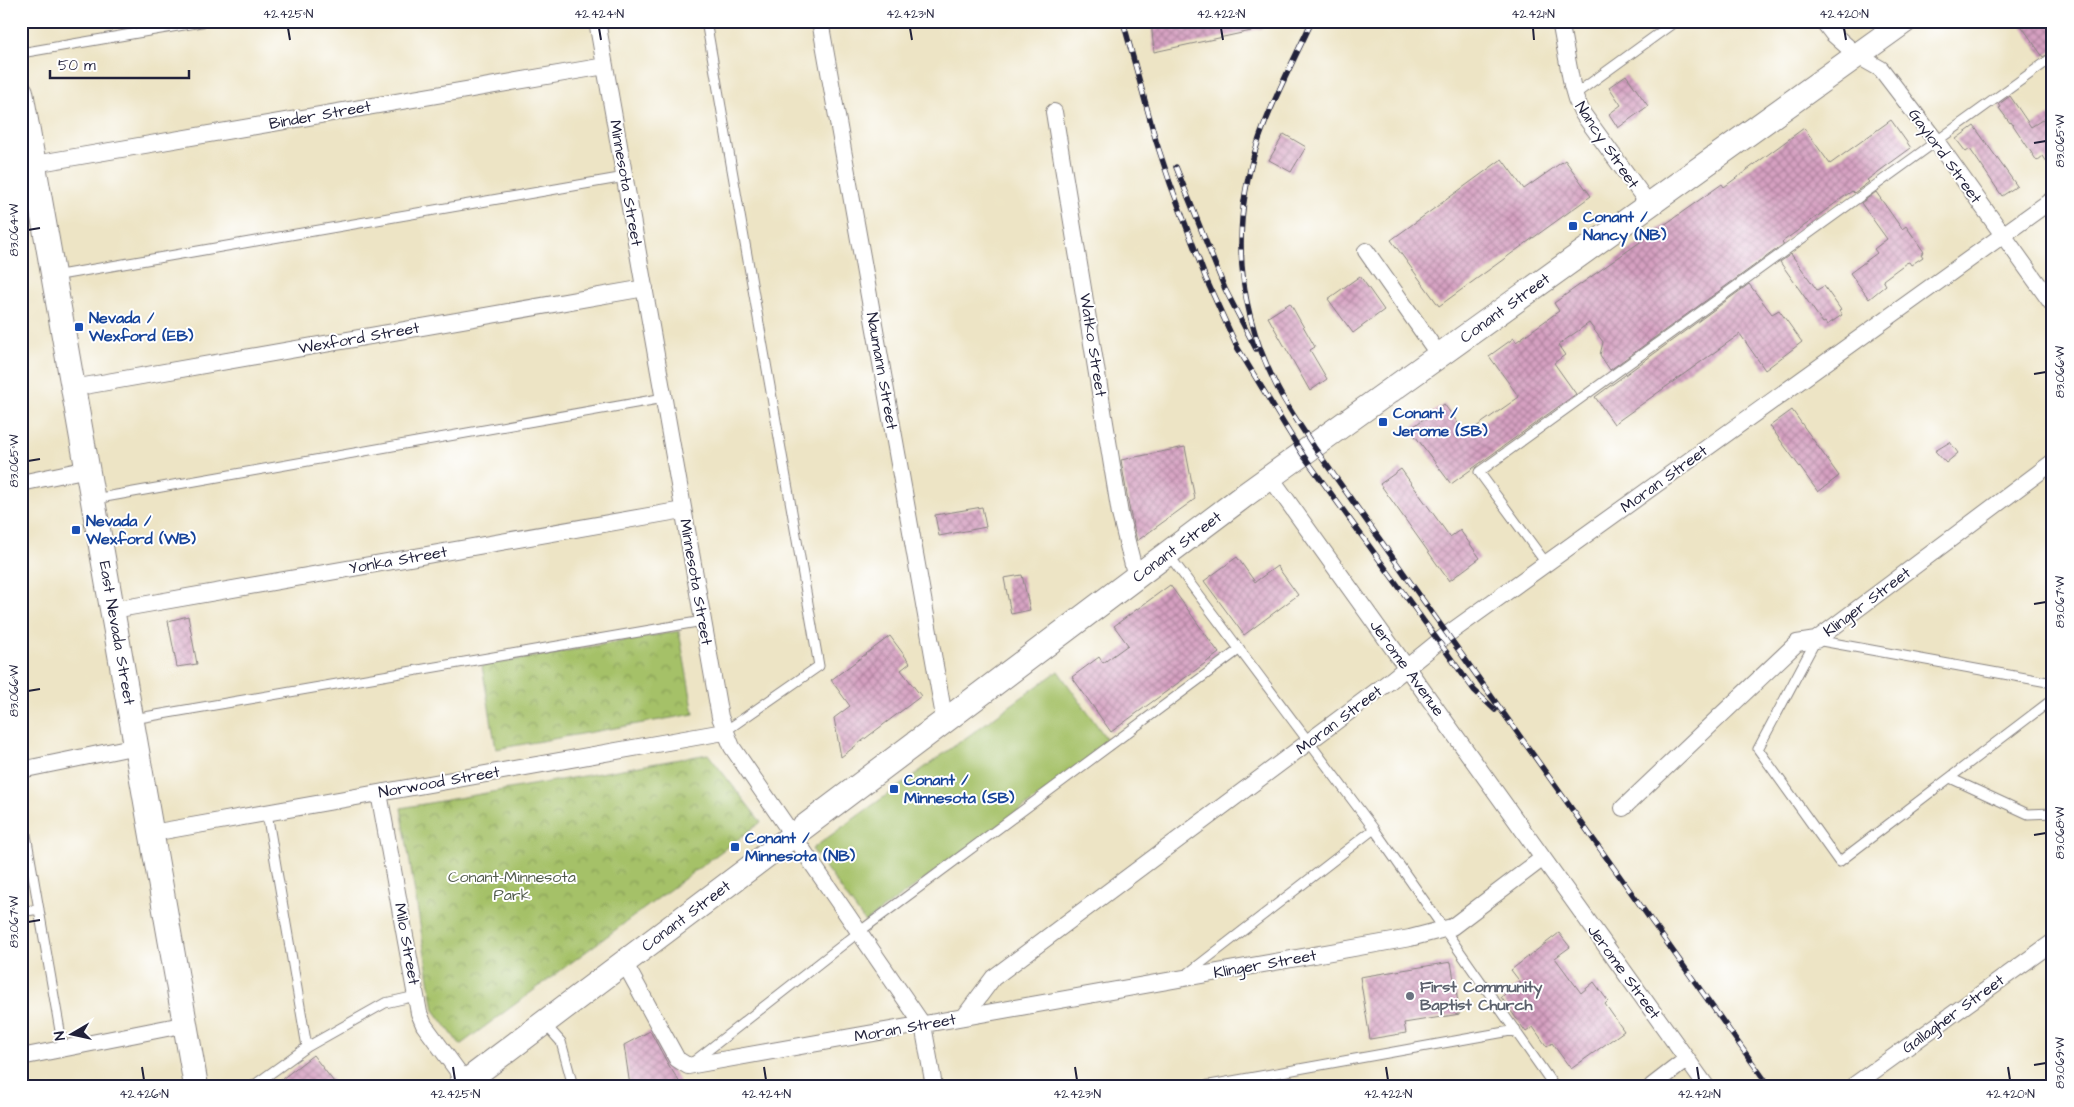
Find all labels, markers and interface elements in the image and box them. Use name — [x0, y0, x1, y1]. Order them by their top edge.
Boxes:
text: 42.425°N — [263, 6, 314, 23]
text: 42.424°N — [574, 6, 625, 23]
text: 42.423°N — [886, 6, 934, 23]
text: 42.422°N — [1197, 6, 1246, 23]
text: 42.421°N — [1511, 6, 1555, 23]
text: 42.420°N — [1819, 6, 1869, 23]
scale bar — [50, 48, 189, 80]
text: 50 m — [58, 55, 96, 76]
street label: Binder Street — [267, 95, 373, 135]
street label: Nancy Street — [1569, 97, 1645, 194]
street label: Gaylord Street — [1902, 104, 1987, 209]
text: 83.065°W — [2052, 114, 2069, 168]
street label: Minnesota Street — [604, 118, 648, 248]
text: 83.064°W — [6, 203, 23, 256]
place label: Conant / Nancy (NB) — [1583, 206, 1667, 247]
marker: Conant / Nancy (NB) — [1567, 220, 1579, 232]
street label: Conant Street — [1455, 267, 1555, 348]
street label: Watko Street — [1074, 292, 1112, 399]
place label: Nevada / Wexford (EB) — [88, 307, 194, 347]
street label: Naumann Street — [861, 311, 903, 432]
street label: Wexford Street — [297, 316, 422, 359]
marker: Nevada / Wexford (EB) — [73, 321, 85, 333]
text: 83.066°W — [2052, 345, 2069, 398]
place label: Conant / Jerome (SB) — [1392, 402, 1488, 442]
marker: Conant / Jerome (SB) — [1377, 416, 1389, 428]
text: 83.065°W — [6, 434, 23, 488]
street label: Moran Street — [1616, 440, 1713, 518]
street label: Conant Street — [1128, 506, 1227, 588]
place label: Nevada / Wexford (WB) — [85, 510, 196, 550]
street label: Minnesota Street — [674, 517, 718, 647]
marker: Nevada / Wexford (WB) — [70, 524, 82, 536]
street label: Yonka Street — [347, 540, 449, 579]
street label: East Nevada Street — [94, 559, 141, 707]
street label: Klinger Street — [1819, 562, 1916, 643]
text: 83.067°W — [2052, 575, 2069, 628]
street label: Jerome Avenue — [1364, 615, 1450, 721]
text: 83.066°W — [6, 664, 23, 717]
street label: Moran Street — [1291, 680, 1387, 760]
street label: Norwood Street — [377, 760, 502, 803]
place label: Conant / Minnesota (SB) — [904, 769, 1015, 809]
marker: Conant / Minnesota (SB) — [888, 783, 900, 795]
text: 83.068°W — [2052, 806, 2069, 859]
place label: Conant / Minnesota (NB) — [745, 827, 856, 867]
marker: Conant / Minnesota (NB) — [729, 841, 741, 853]
park label: Conant-Minnesota Park — [448, 866, 576, 906]
street label: Conant Street — [637, 875, 736, 957]
text: 83.067°W — [6, 895, 23, 948]
street label: Milo Street — [389, 901, 425, 987]
street label: Jerome Street — [1582, 920, 1666, 1024]
street label: Klinger Street — [1212, 944, 1319, 985]
street label: Gallagher Street — [1897, 969, 2010, 1060]
place label: First Community Baptist Church — [1420, 976, 1542, 1016]
marker: First Community Baptist Church — [1404, 990, 1416, 1002]
street label: Moran Street — [852, 1008, 958, 1048]
north arrow — [48, 1010, 98, 1060]
text: N — [50, 1030, 71, 1042]
text: 83.069°W — [2052, 1037, 2069, 1089]
text: 42.426°N — [119, 1086, 169, 1103]
text: 42.425°N — [430, 1086, 481, 1103]
text: 42.424°N — [741, 1086, 792, 1103]
text: 42.423°N — [1053, 1086, 1101, 1103]
text: 42.422°N — [1364, 1086, 1413, 1103]
text: 42.421°N — [1677, 1086, 1721, 1103]
text: 42.420°N — [1985, 1086, 2035, 1103]

